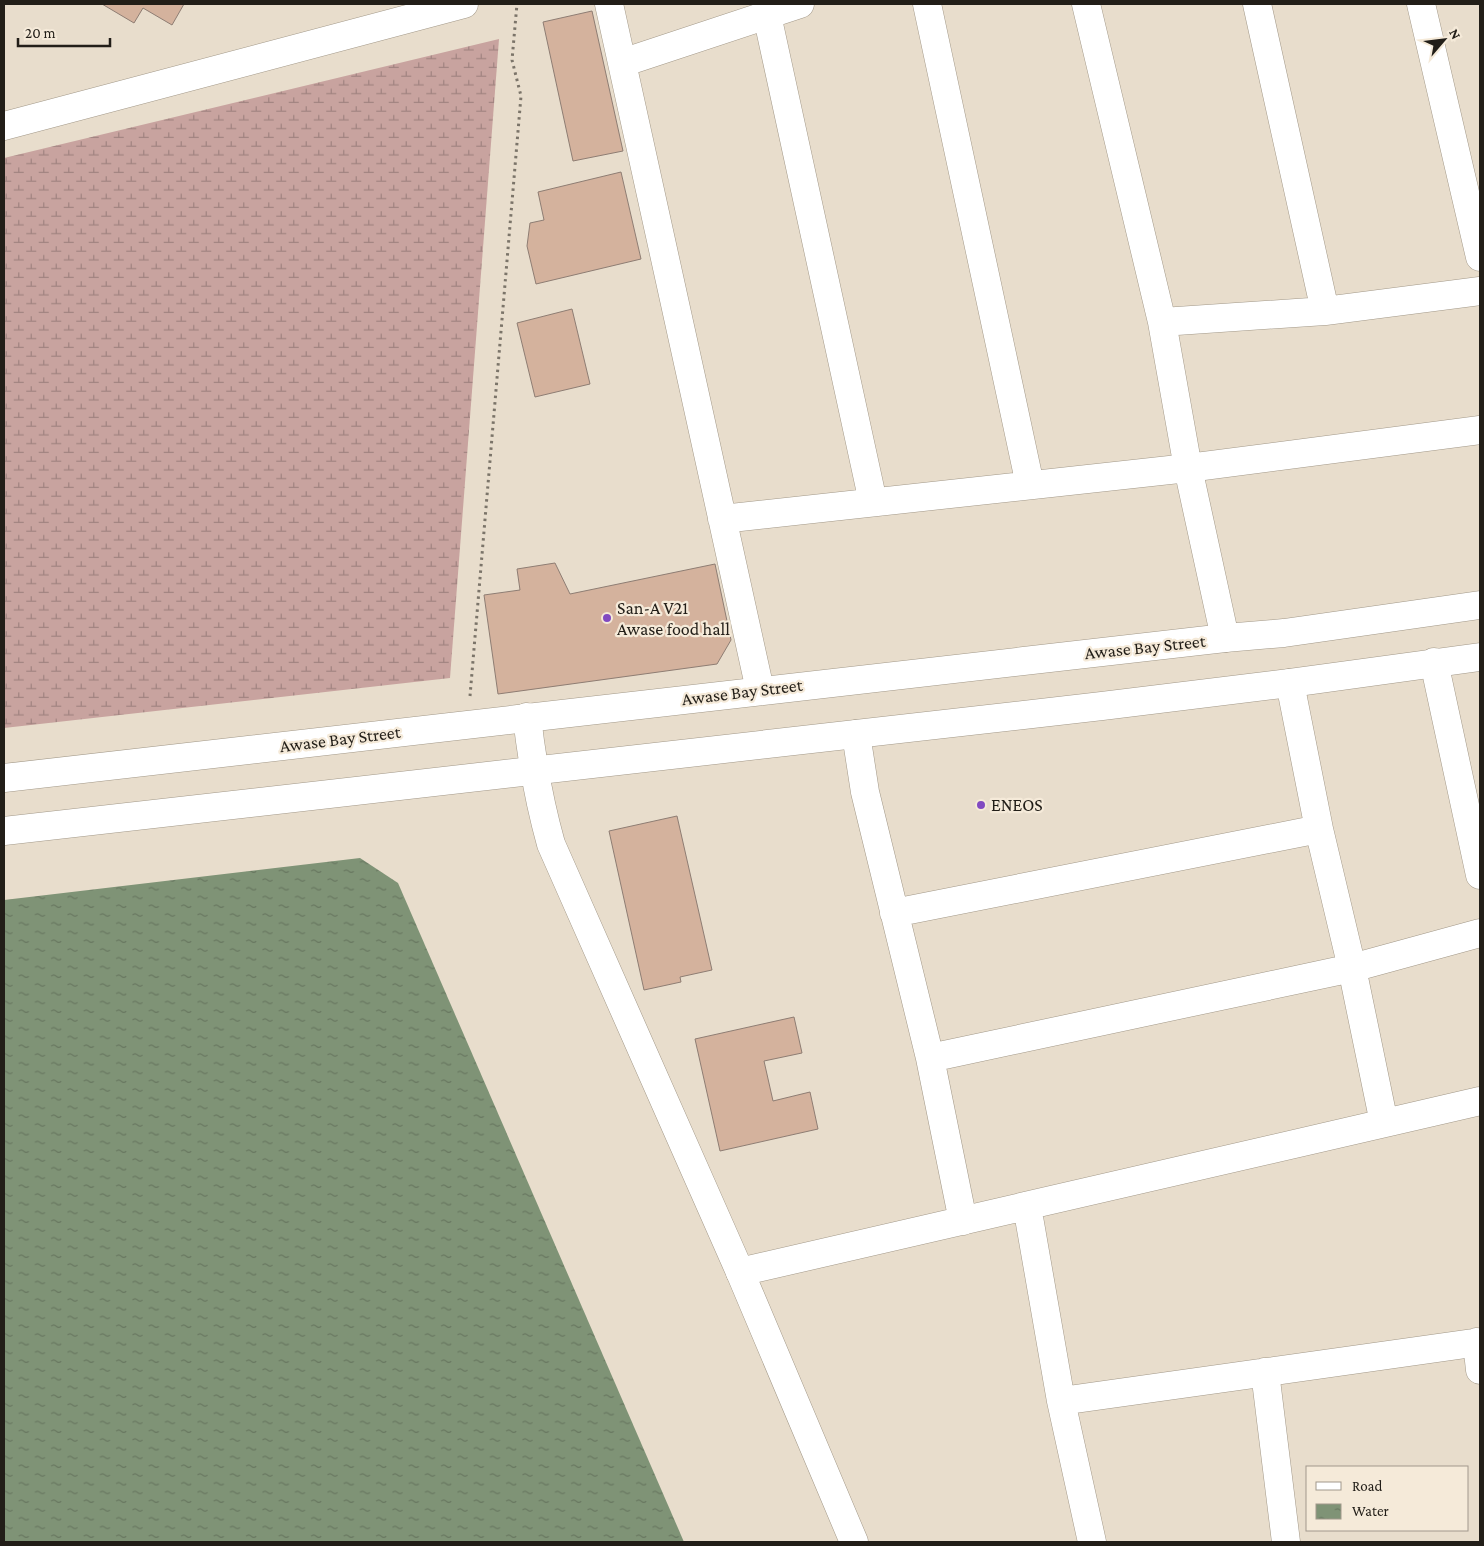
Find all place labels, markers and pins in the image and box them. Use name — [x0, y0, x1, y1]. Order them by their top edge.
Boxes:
place label: San-A V21 Awase food hall — [617, 598, 730, 639]
marker: San-A V21 Awase food hall — [601, 612, 613, 624]
place label: ENEOS — [991, 795, 1043, 815]
marker: ENEOS — [975, 799, 987, 811]

